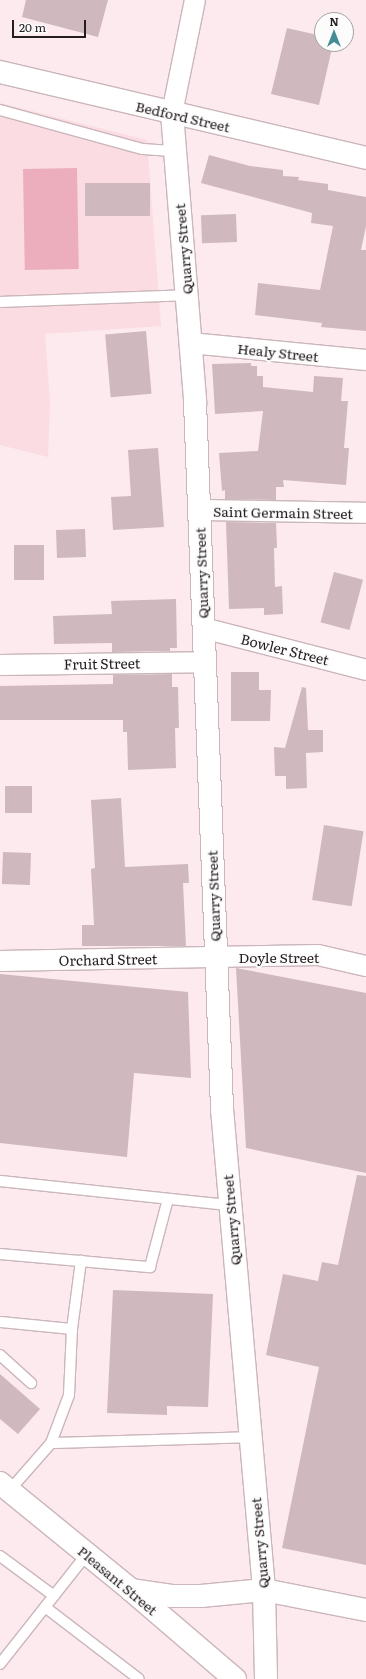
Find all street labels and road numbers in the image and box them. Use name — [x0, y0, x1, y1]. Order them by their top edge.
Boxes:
street label: Bedford Street — [134, 97, 232, 135]
street label: Quarry Street — [171, 203, 195, 295]
street label: Healy Street — [237, 339, 319, 365]
street label: Saint Germain Street — [213, 502, 353, 522]
street label: Quarry Street — [191, 527, 211, 619]
street label: Bowler Street — [239, 630, 331, 668]
street label: Fruit Street — [64, 654, 140, 672]
street label: Quarry Street — [203, 850, 223, 942]
street label: Doyle Street — [238, 949, 320, 965]
street label: Orchard Street — [59, 950, 157, 968]
street label: Quarry Street — [219, 1174, 243, 1266]
street label: Quarry Street — [247, 1497, 271, 1589]
street label: Pleasant Street — [75, 1542, 161, 1618]

